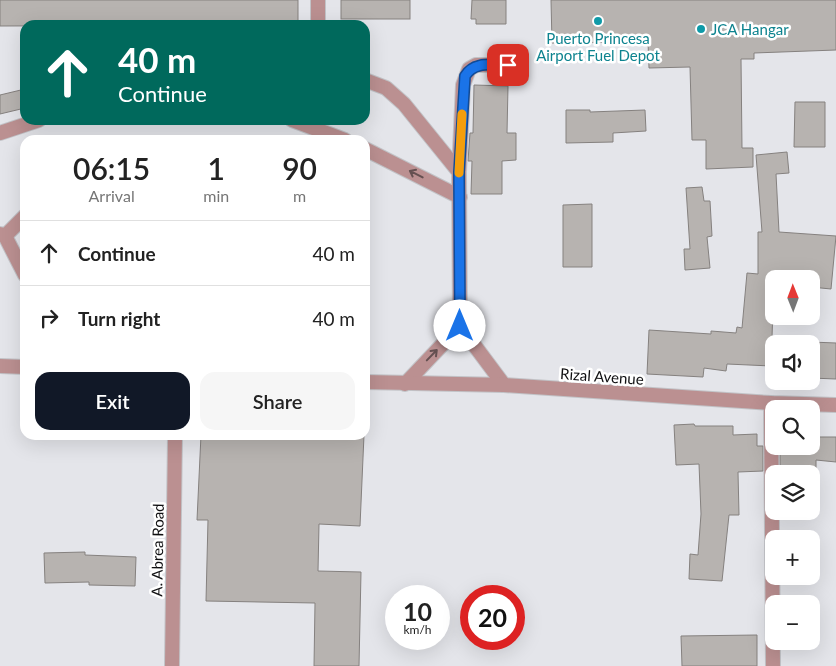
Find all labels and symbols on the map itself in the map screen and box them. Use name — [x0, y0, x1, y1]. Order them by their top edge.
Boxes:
marker: Puerto Princesa Airport Fuel Depot — [592, 15, 604, 27]
place label: JCA Hangar — [711, 20, 789, 38]
marker: JCA Hangar — [695, 23, 707, 35]
place label: Puerto Princesa Airport Fuel Depot — [536, 29, 660, 64]
pin — [487, 44, 529, 86]
one-way arrow — [409, 169, 424, 178]
north arrow — [765, 270, 820, 325]
position arrow — [433, 299, 485, 351]
one-way arrow — [426, 348, 438, 361]
street label: Rizal Avenue — [560, 364, 644, 388]
street label: A. Abrea Road — [147, 503, 167, 597]
speed limit sign: 20 — [460, 585, 525, 650]

